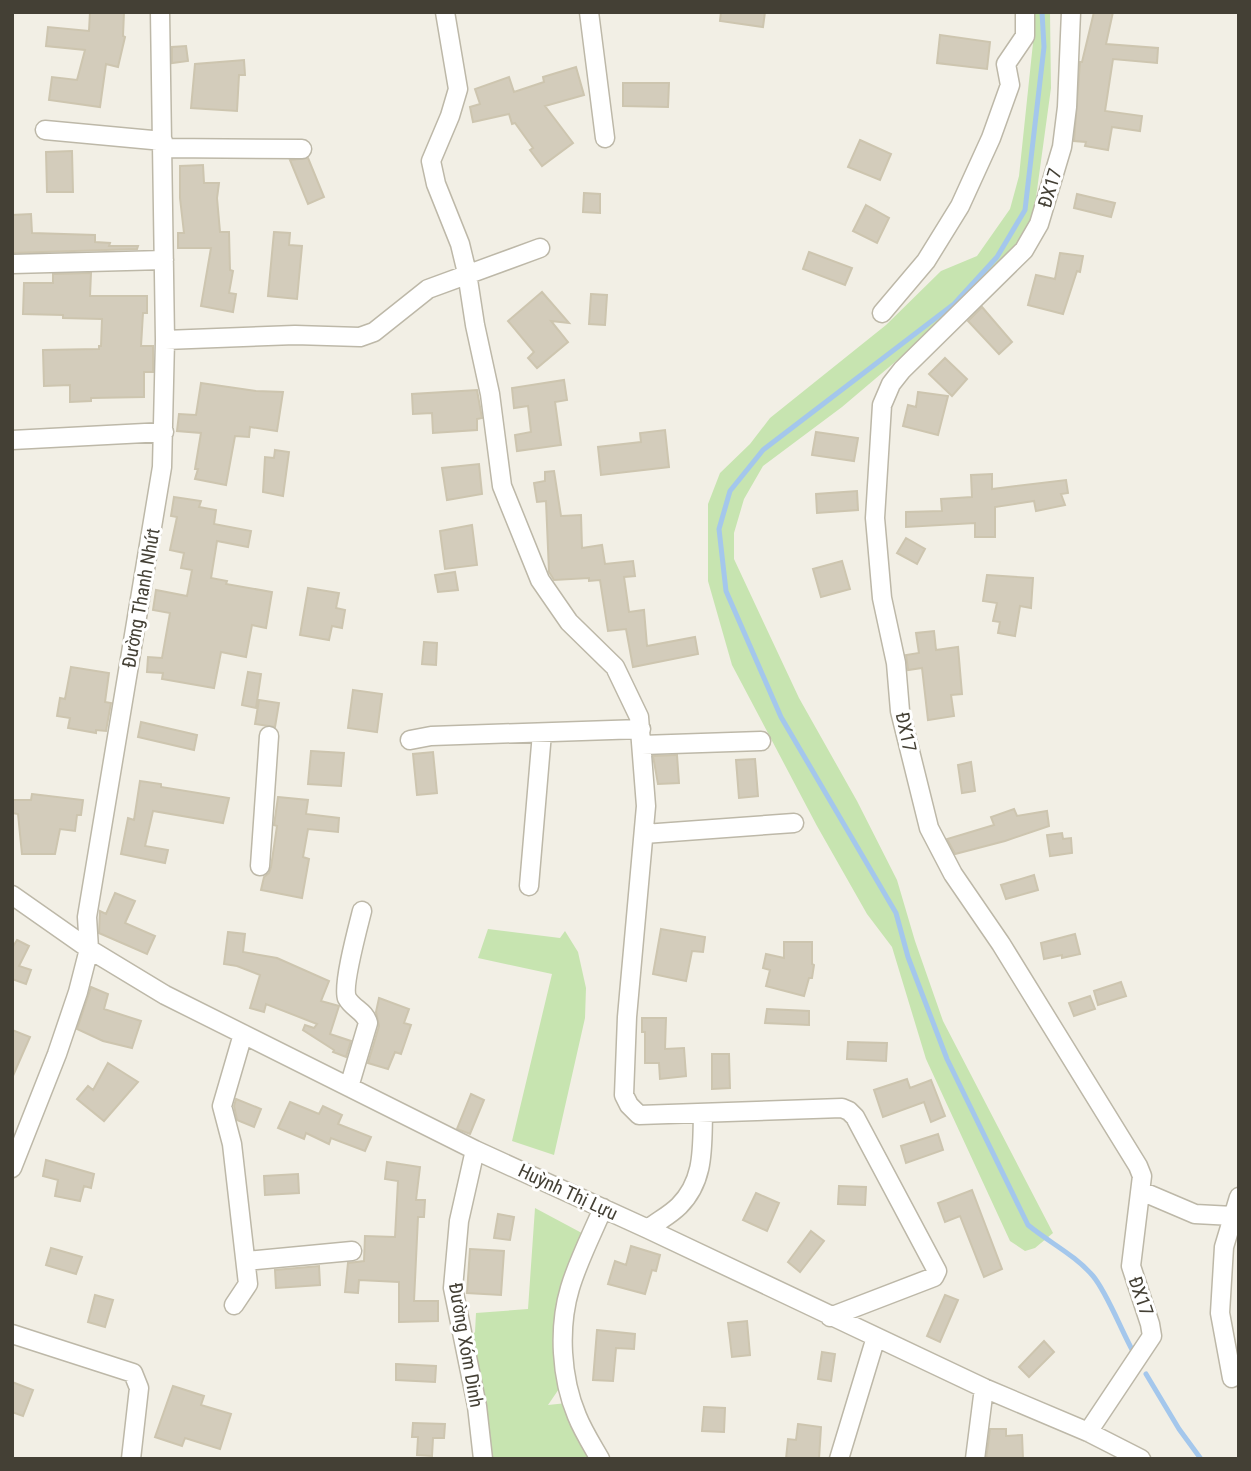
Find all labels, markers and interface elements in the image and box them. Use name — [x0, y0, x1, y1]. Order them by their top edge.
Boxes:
street label: ĐX17 — [1033, 165, 1067, 211]
street label: Đường Thanh Nhứt — [117, 526, 165, 670]
street label: ĐX17 — [891, 710, 921, 754]
street label: Huỳnh Thị Lựu — [515, 1159, 621, 1225]
street label: ĐX17 — [1124, 1273, 1158, 1319]
street label: Đường Xóm Dinh — [444, 1281, 488, 1409]

